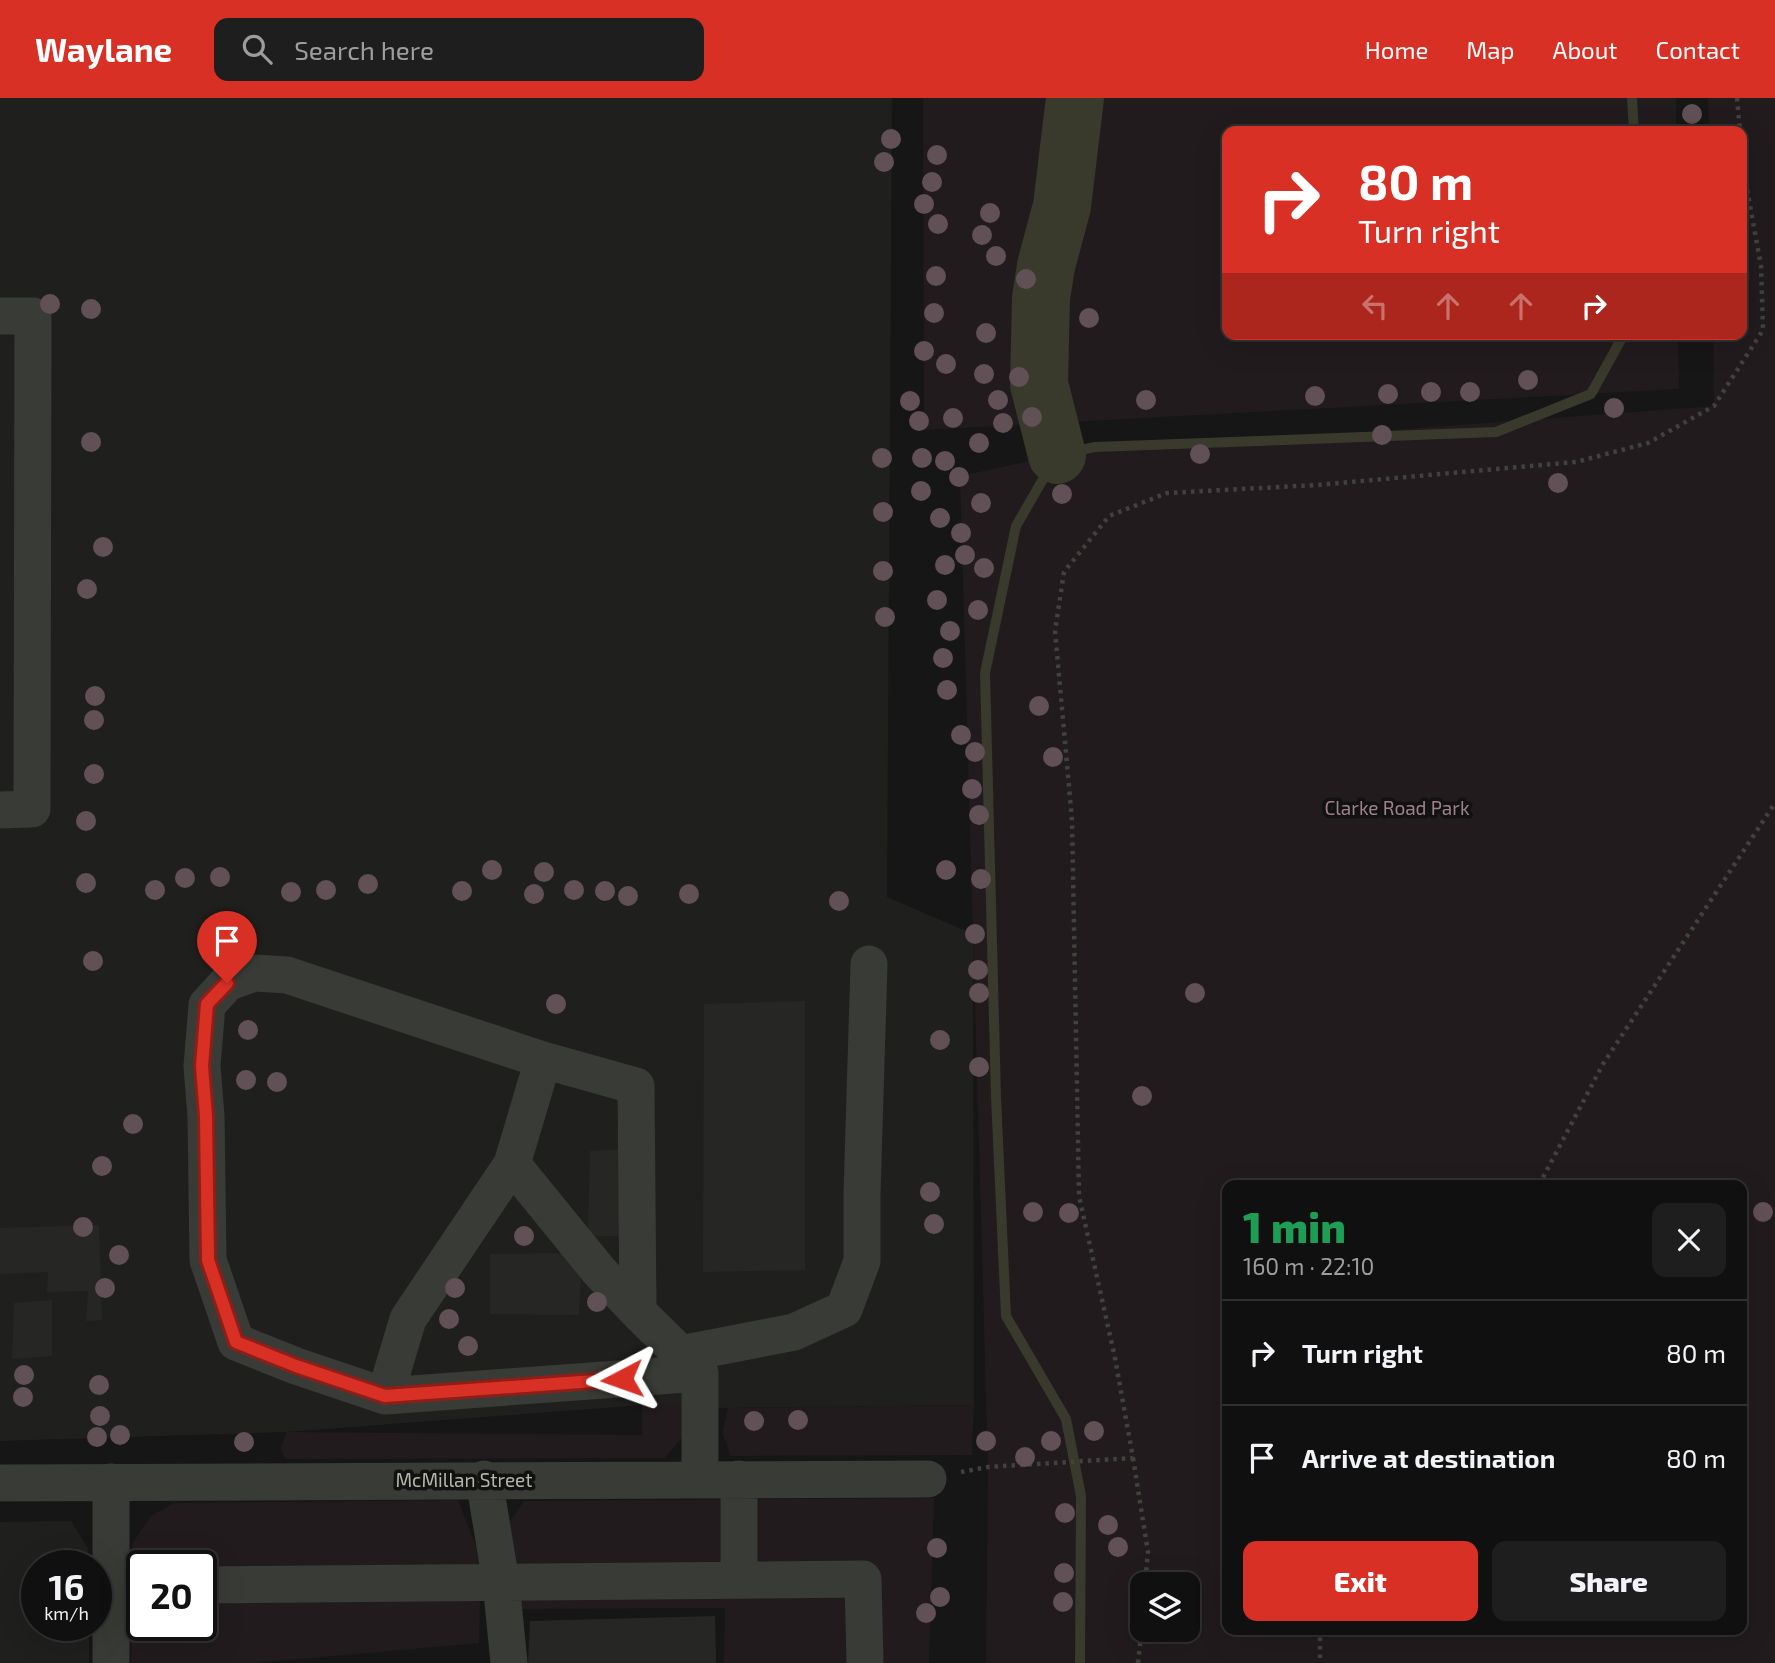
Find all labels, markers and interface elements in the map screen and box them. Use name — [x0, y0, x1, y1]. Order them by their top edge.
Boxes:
search box — [214, 18, 704, 81]
text: Waylane — [35, 29, 172, 69]
icon: search — [238, 30, 276, 68]
text: Search here — [294, 34, 434, 65]
text: Home — [1365, 35, 1428, 64]
text: Map — [1466, 35, 1514, 64]
text: About — [1552, 35, 1618, 64]
text: Contact — [1656, 35, 1740, 64]
text: 80 m — [1358, 151, 1473, 210]
icon: right — [1243, 154, 1334, 245]
text: Turn right — [1358, 211, 1500, 249]
icon: left — [1356, 287, 1394, 325]
icon: ahead — [1429, 287, 1467, 325]
icon: ahead — [1502, 287, 1540, 325]
icon: right — [1575, 287, 1613, 325]
park label: Clarke Road Park — [1324, 796, 1470, 819]
pin — [197, 911, 257, 983]
icon: arrive — [208, 922, 246, 960]
text: 1 min — [1243, 1201, 1346, 1251]
button: close — [1652, 1203, 1726, 1277]
text: 160 m · 22:10 — [1243, 1252, 1374, 1280]
icon: right — [1243, 1334, 1281, 1372]
text: Turn right — [1302, 1337, 1423, 1368]
text: 80 m — [1666, 1337, 1726, 1368]
position arrow — [585, 1342, 659, 1416]
icon: arrive — [1243, 1439, 1281, 1477]
text: Arrive at destination — [1302, 1442, 1555, 1473]
text: 80 m — [1666, 1442, 1726, 1473]
street label: McMillan Street — [395, 1468, 533, 1491]
button: Exit — [1243, 1541, 1478, 1621]
button: Share — [1492, 1541, 1726, 1621]
speed limit sign: 20 — [126, 1550, 217, 1641]
text: 16 — [49, 1565, 84, 1607]
map controls — [1130, 1572, 1200, 1642]
button: layers — [1130, 1572, 1200, 1642]
text: km/h — [44, 1602, 89, 1624]

